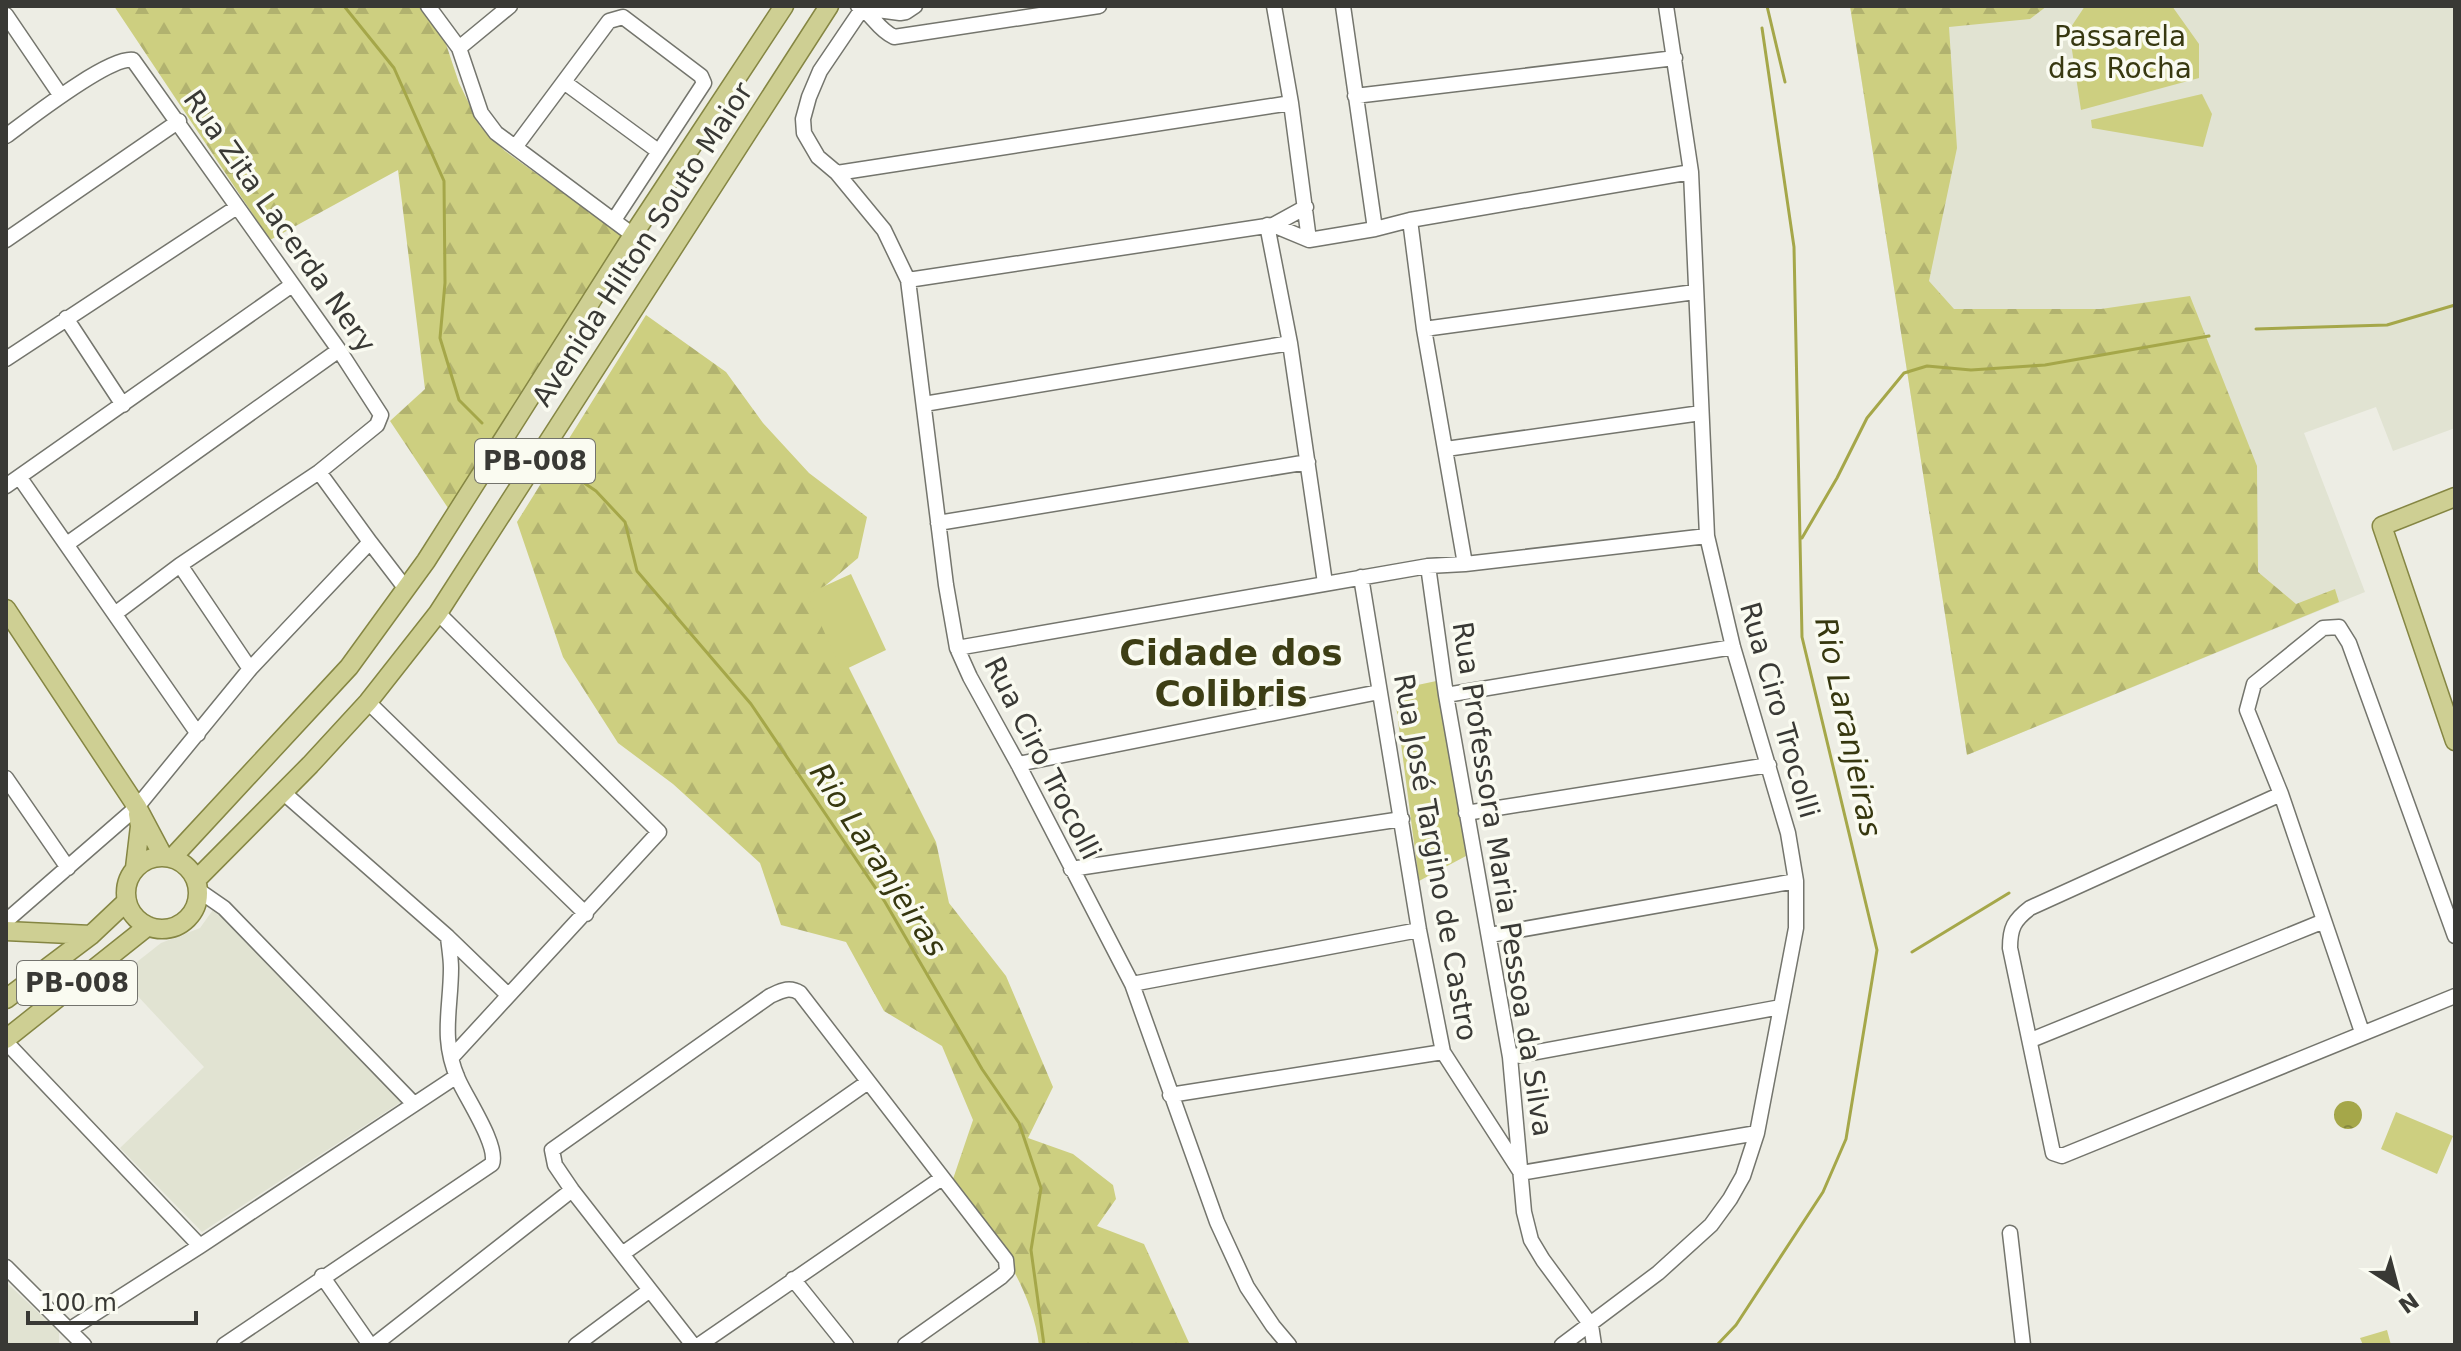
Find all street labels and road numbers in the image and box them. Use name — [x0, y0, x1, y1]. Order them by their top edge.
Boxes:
street label: Avenida Hilton Souto Maior — [525, 76, 760, 412]
street label: Rua Zita Lacerda Nery — [176, 84, 383, 359]
road number: PB-008 — [475, 439, 595, 483]
street label: Rua Ciro Trocolli — [1733, 598, 1826, 822]
street label: Rua Professora Maria Pessoa da Silva — [1446, 619, 1560, 1139]
street label: Rua Ciro Trocolli — [977, 651, 1108, 865]
street label: Rua José Targino de Castro — [1387, 671, 1484, 1043]
road number: PB-008 — [17, 961, 137, 1005]

